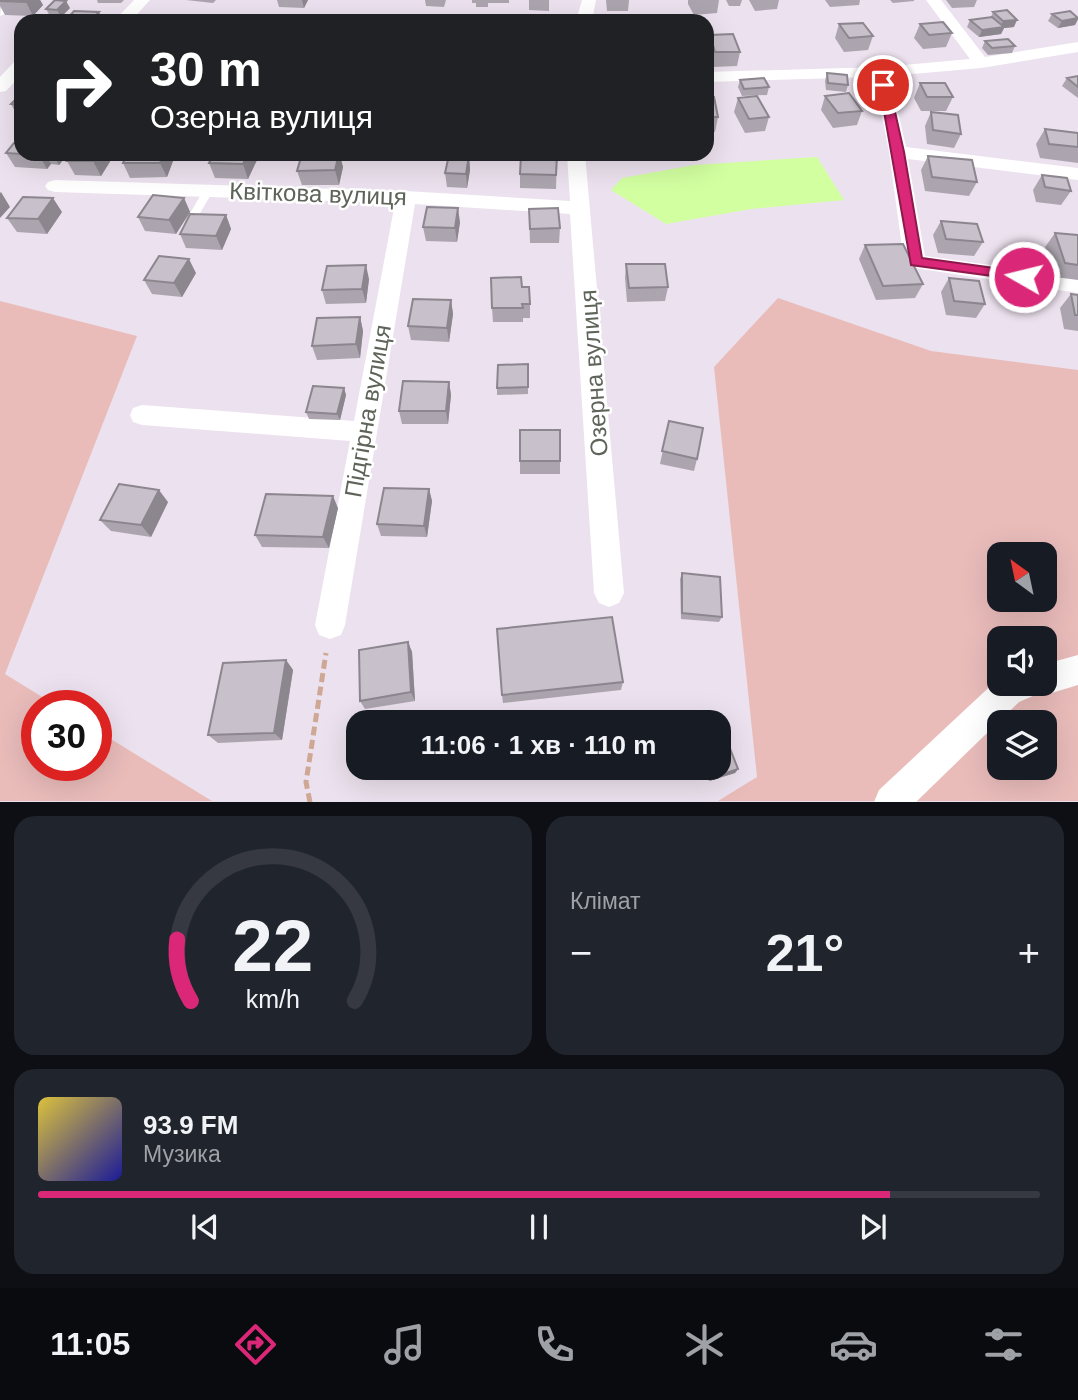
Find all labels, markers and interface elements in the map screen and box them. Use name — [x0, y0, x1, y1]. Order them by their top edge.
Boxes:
icon: right — [35, 42, 126, 133]
text: 30 m — [150, 42, 262, 96]
pin — [853, 55, 913, 115]
icon: arrive — [864, 66, 902, 104]
text: Озерна вулиця — [150, 99, 373, 135]
street label: Квіткова вулиця — [229, 177, 407, 210]
position arrow — [987, 240, 1061, 314]
street label: Озерна вулиця — [574, 289, 613, 457]
street label: Підгірна вулиця — [339, 322, 396, 499]
north arrow — [987, 542, 1057, 612]
map controls — [987, 542, 1057, 780]
button: sound — [987, 626, 1057, 696]
speed limit sign: 30 — [21, 690, 112, 781]
button: layers — [987, 710, 1057, 780]
text: 11:06 · 1 хв · 110 m — [421, 730, 656, 760]
text: Клімат — [570, 888, 641, 914]
text: 22 — [233, 906, 313, 987]
text: 21° — [766, 924, 844, 982]
text: − — [570, 932, 592, 974]
text: + — [1018, 932, 1040, 974]
text: km/h — [246, 985, 300, 1013]
text: 93.9 FM — [143, 1110, 238, 1140]
text: Музика — [143, 1141, 221, 1167]
icon: previous — [186, 1208, 224, 1246]
icon: pause — [520, 1208, 558, 1246]
icon: next — [854, 1208, 892, 1246]
icon: directions — [231, 1320, 280, 1369]
icon: music — [380, 1320, 429, 1369]
icon: phone — [530, 1320, 579, 1369]
icon: climate — [680, 1320, 729, 1369]
icon: car — [829, 1320, 878, 1369]
icon: filters — [979, 1320, 1028, 1369]
text: 11:05 — [50, 1326, 130, 1362]

